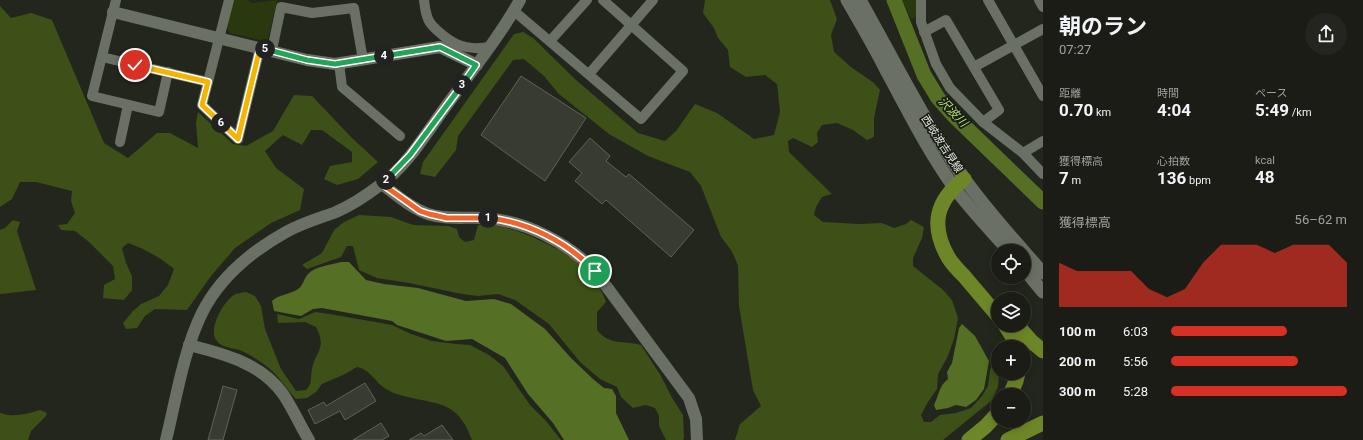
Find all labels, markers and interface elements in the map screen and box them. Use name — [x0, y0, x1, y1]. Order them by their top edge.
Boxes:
button: share — [1305, 13, 1347, 55]
text: 朝のラン — [1059, 14, 1147, 39]
pin: 5 — [255, 39, 275, 59]
text: 5 — [262, 42, 268, 55]
text: 07:27 — [1059, 42, 1091, 57]
pin: 4 — [374, 46, 394, 66]
pin — [118, 48, 152, 82]
text: 4 — [381, 49, 387, 62]
icon: check — [124, 54, 146, 76]
pin: 3 — [452, 75, 472, 95]
text: 3 — [459, 78, 465, 91]
text: 距離 — [1059, 87, 1081, 100]
text: 時間 — [1157, 87, 1179, 100]
text: ペース — [1255, 87, 1287, 100]
water label: 沢波川 — [935, 94, 972, 131]
text: 0.70 — [1059, 100, 1093, 120]
text: 4:04 — [1157, 100, 1191, 120]
text: 5:49 — [1255, 100, 1289, 120]
text: km — [1093, 106, 1111, 119]
text: /km — [1289, 106, 1312, 119]
pin: 6 — [211, 113, 231, 133]
street label: 西岐波吉見線 — [919, 113, 965, 175]
text: 6 — [218, 116, 224, 129]
text: kcal — [1255, 154, 1275, 167]
text: 獲得標高 — [1059, 155, 1103, 168]
text: 心拍数 — [1157, 155, 1190, 168]
text: 48 — [1255, 167, 1275, 187]
text: 7 — [1059, 168, 1069, 188]
text: 136 — [1157, 168, 1186, 188]
pin: 2 — [376, 170, 396, 190]
text: 2 — [383, 173, 389, 186]
text: m — [1069, 174, 1081, 187]
text: bpm — [1186, 174, 1211, 187]
pin: 1 — [478, 208, 498, 228]
text: 1 — [485, 211, 491, 224]
text: 56–62 m — [1295, 212, 1347, 227]
text: 獲得標高 — [1059, 215, 1111, 230]
map controls — [991, 244, 1031, 428]
button: locate — [991, 244, 1031, 284]
pin — [578, 254, 612, 288]
icon: arrive — [584, 260, 606, 282]
button: layers — [991, 292, 1031, 332]
text: 100 m — [1059, 324, 1096, 339]
text: 6:03 — [1123, 324, 1148, 339]
button: + — [991, 340, 1031, 380]
text: 200 m — [1059, 354, 1096, 369]
text: 5:56 — [1123, 354, 1148, 369]
text: 300 m — [1059, 384, 1096, 399]
text: 5:28 — [1123, 384, 1148, 399]
button: − — [991, 388, 1031, 428]

